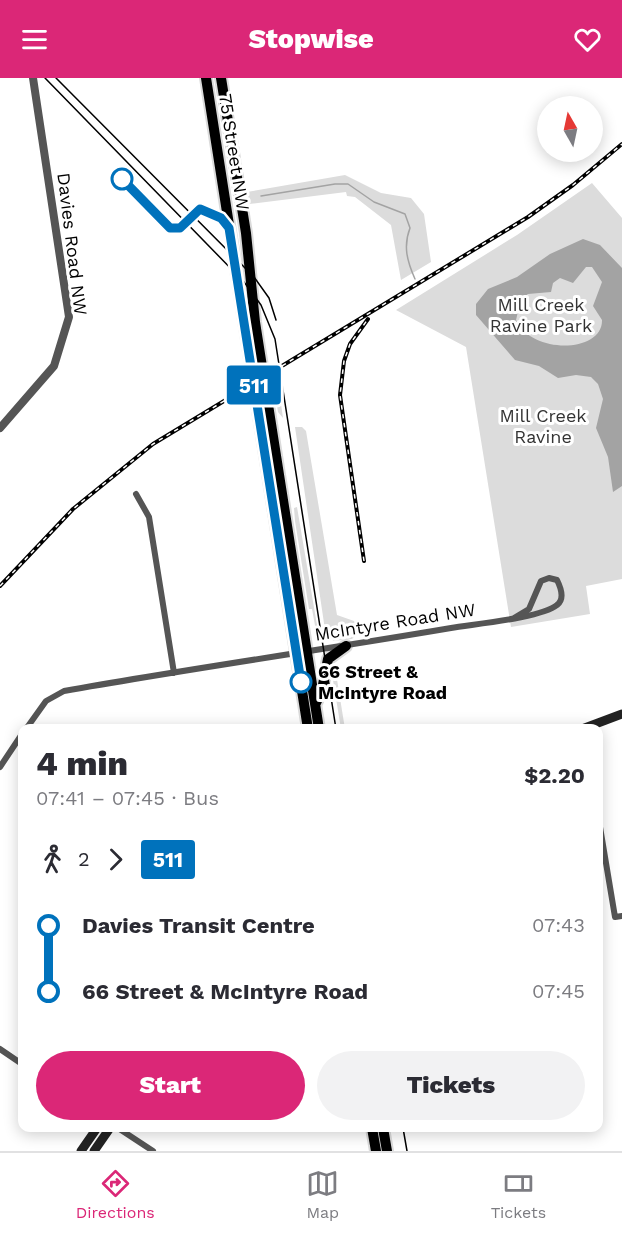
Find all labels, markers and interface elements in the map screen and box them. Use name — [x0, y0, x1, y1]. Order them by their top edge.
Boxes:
icon: menu — [18, 23, 51, 56]
text: Stopwise — [248, 23, 374, 55]
icon: heart — [571, 23, 604, 56]
street label: 75 Street NW — [215, 92, 254, 212]
north arrow — [537, 96, 603, 162]
map controls — [537, 96, 603, 162]
unlabelled marker — [111, 168, 133, 190]
street label: Davies Road NW — [53, 171, 92, 316]
park label: Mill Creek Ravine Park — [490, 294, 592, 336]
line badge: 511 — [220, 366, 288, 404]
text: 511 — [239, 373, 269, 398]
park label: Mill Creek Ravine — [499, 405, 587, 447]
street label: McIntyre Road NW — [313, 598, 477, 645]
place label: 66 Street & McIntyre Road — [318, 661, 447, 703]
marker: 66 Street & McIntyre Road — [290, 671, 312, 693]
text: 4 min — [36, 744, 128, 783]
text: $2.20 — [524, 763, 585, 788]
text: 07:41 – 07:45 · Bus — [36, 786, 219, 810]
icon: walk — [36, 843, 69, 876]
icon: forward — [99, 843, 132, 876]
text: 2 — [78, 847, 90, 871]
text: 511 — [153, 847, 183, 872]
text: Davies Transit Centre — [82, 913, 315, 938]
text: 07:43 — [532, 913, 585, 937]
text: 66 Street & McIntyre Road — [82, 979, 368, 1004]
text: 07:45 — [532, 979, 585, 1003]
button: Start — [36, 1051, 305, 1120]
button: Tickets — [317, 1051, 585, 1120]
tab: Directions — [76, 1167, 155, 1222]
tab: Map — [306, 1167, 339, 1222]
tab: Tickets — [491, 1167, 546, 1222]

